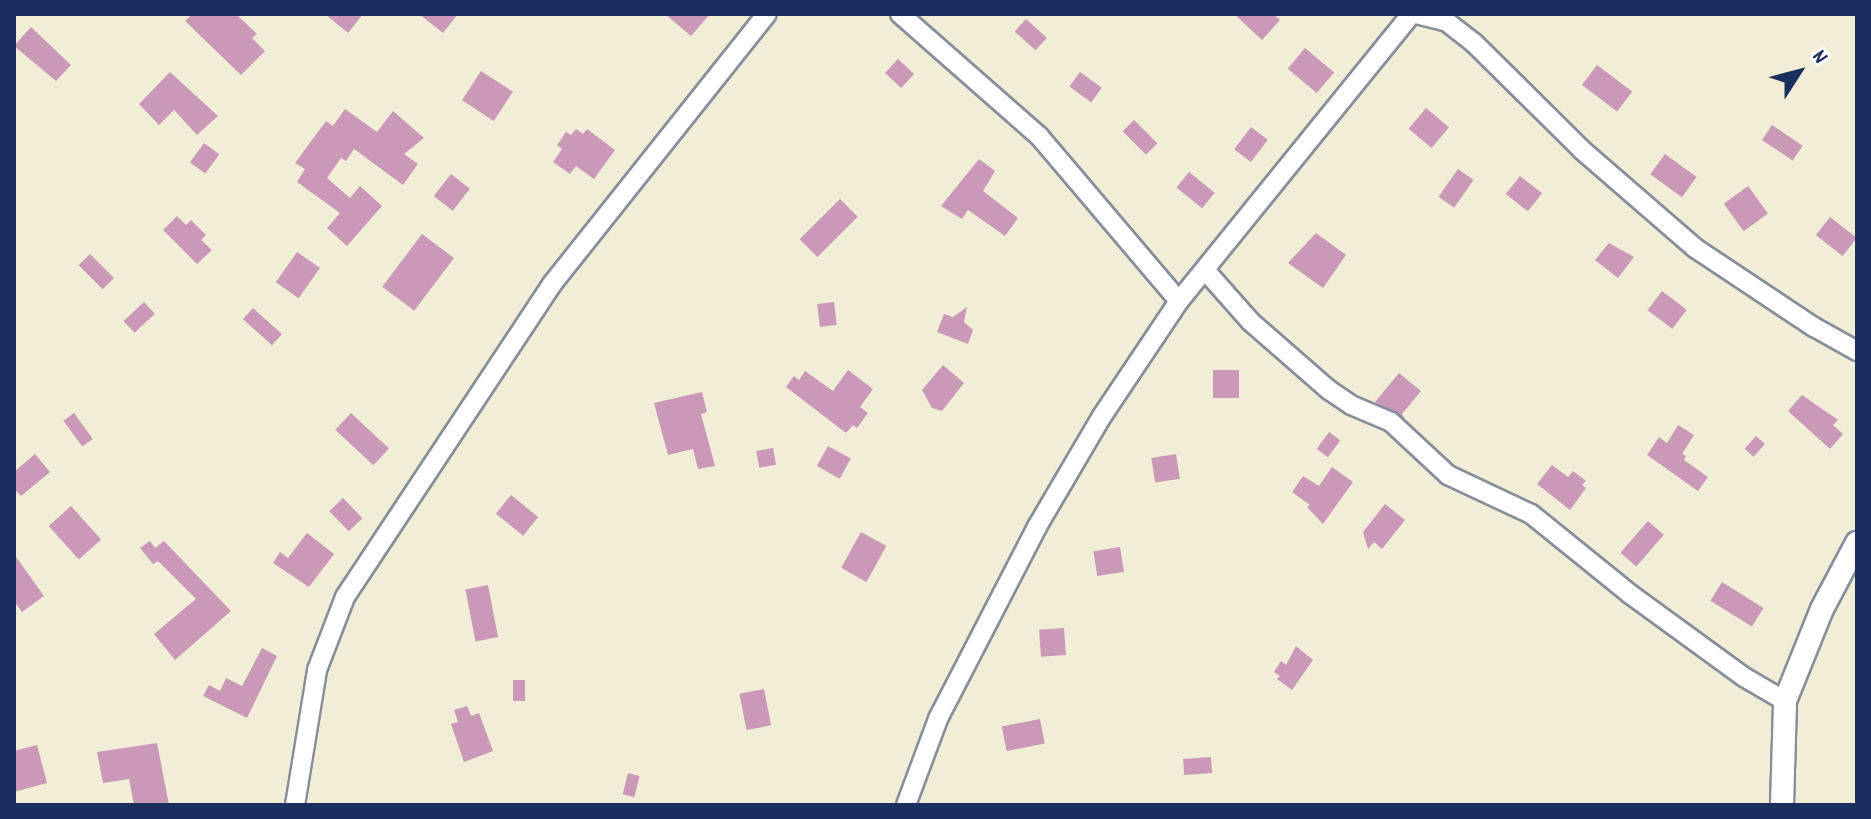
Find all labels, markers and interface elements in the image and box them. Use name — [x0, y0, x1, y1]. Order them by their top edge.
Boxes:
north arrow — [1759, 32, 1839, 112]
text: N — [1803, 44, 1835, 71]

